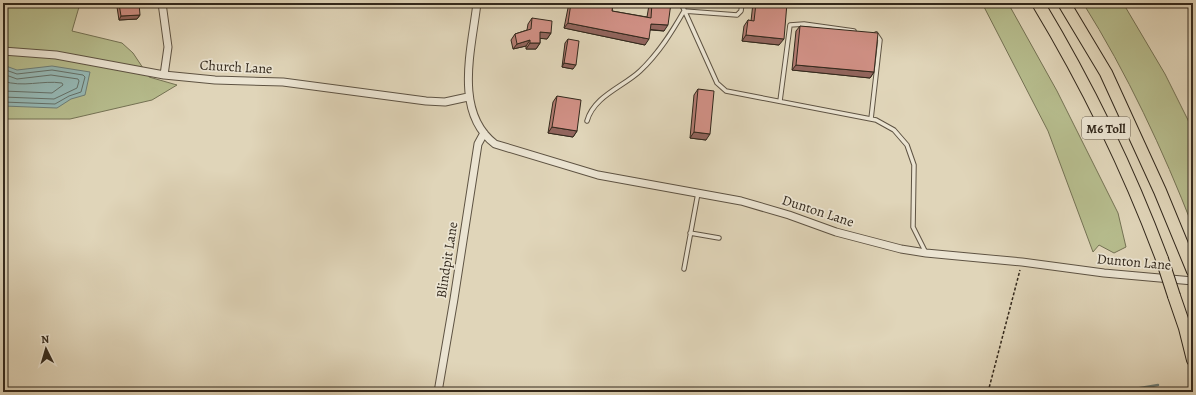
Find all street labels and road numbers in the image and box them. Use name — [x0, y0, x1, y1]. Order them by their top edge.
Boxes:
street label: Church Lane — [199, 56, 273, 78]
road number: M6 Toll — [1082, 117, 1130, 139]
street label: Dunton Lane — [780, 190, 856, 232]
street label: Blindpit Lane — [432, 220, 462, 300]
street label: Dunton Lane — [1096, 249, 1172, 275]

